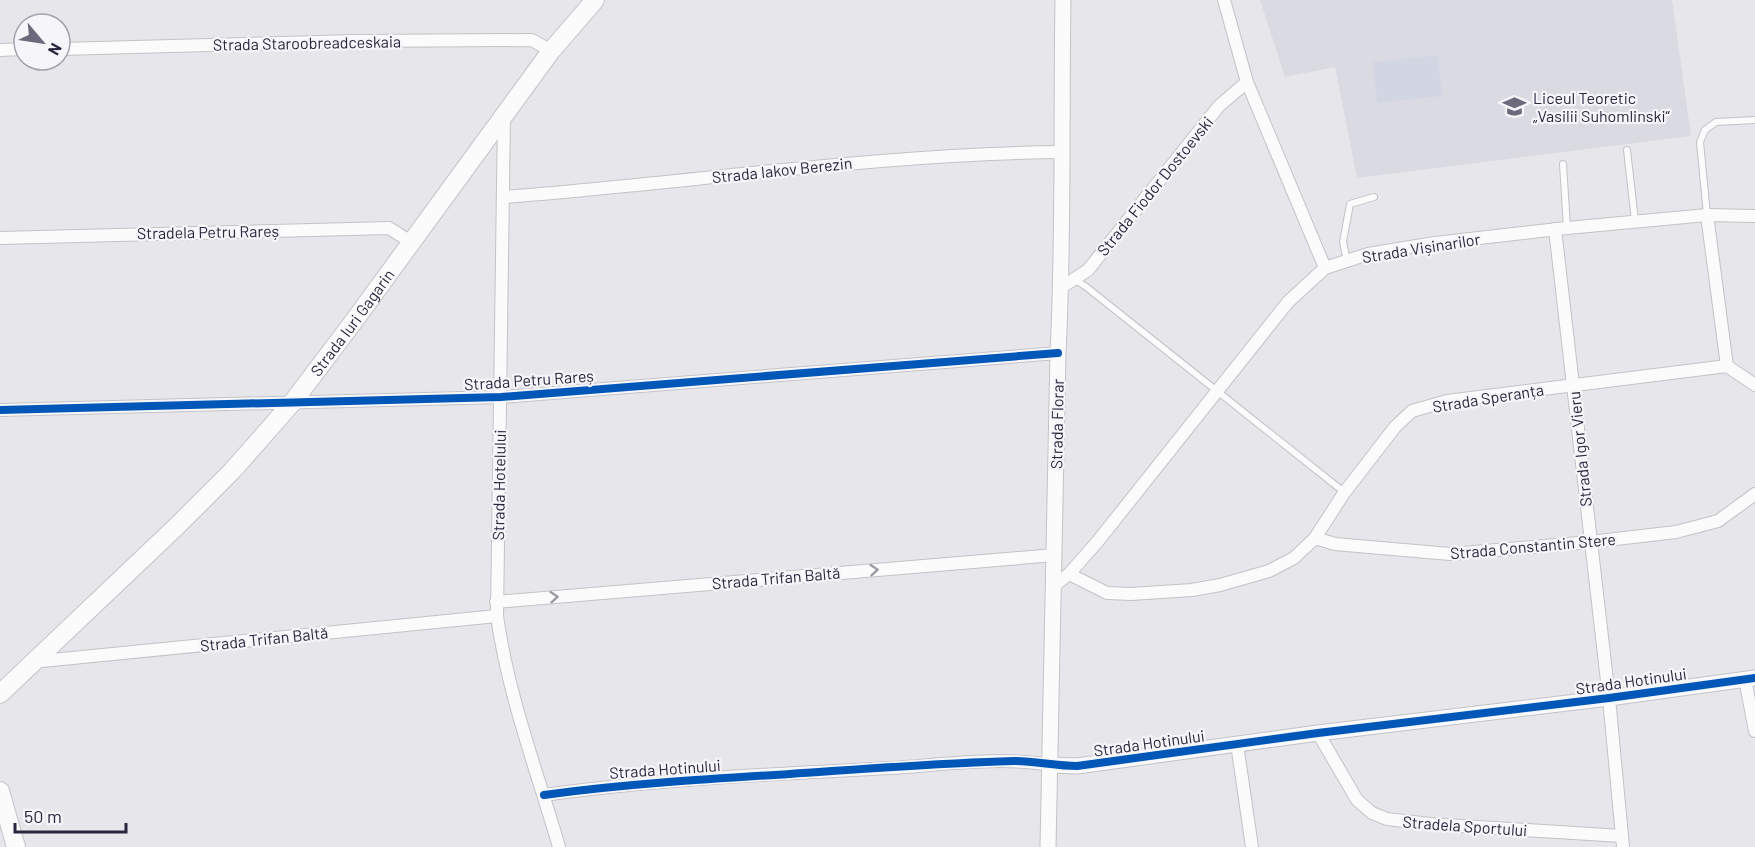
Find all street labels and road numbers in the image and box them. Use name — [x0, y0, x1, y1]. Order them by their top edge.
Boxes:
street label: Strada Staroobreadceskaia — [213, 31, 401, 54]
street label: Strada Fiodor Dostoevski — [1093, 112, 1217, 259]
street label: Strada Iakov Berezin — [711, 153, 853, 186]
street label: Stradela Petru Rareș — [137, 221, 279, 242]
street label: Strada Vișinarilor — [1360, 229, 1482, 266]
street label: Strada Iuri Gagarin — [306, 265, 398, 379]
street label: Strada Petru Rareș — [463, 365, 595, 394]
street label: Strada Florar — [1046, 378, 1067, 469]
street label: Strada Speranța — [1431, 379, 1545, 416]
street label: Strada Igor Vieru — [1564, 390, 1595, 508]
street label: Strada Hotelului — [488, 429, 509, 541]
street label: Strada Constantin Stere — [1449, 529, 1616, 562]
street label: Strada Trifan Baltă — [711, 562, 841, 593]
street label: Strada Trifan Baltă — [199, 622, 329, 655]
street label: Strada Hotinului — [1574, 663, 1688, 698]
street label: Strada Hotinului — [1092, 725, 1206, 760]
street label: Strada Hotinului — [609, 755, 721, 782]
street label: Stradela Sportului — [1402, 812, 1528, 839]

